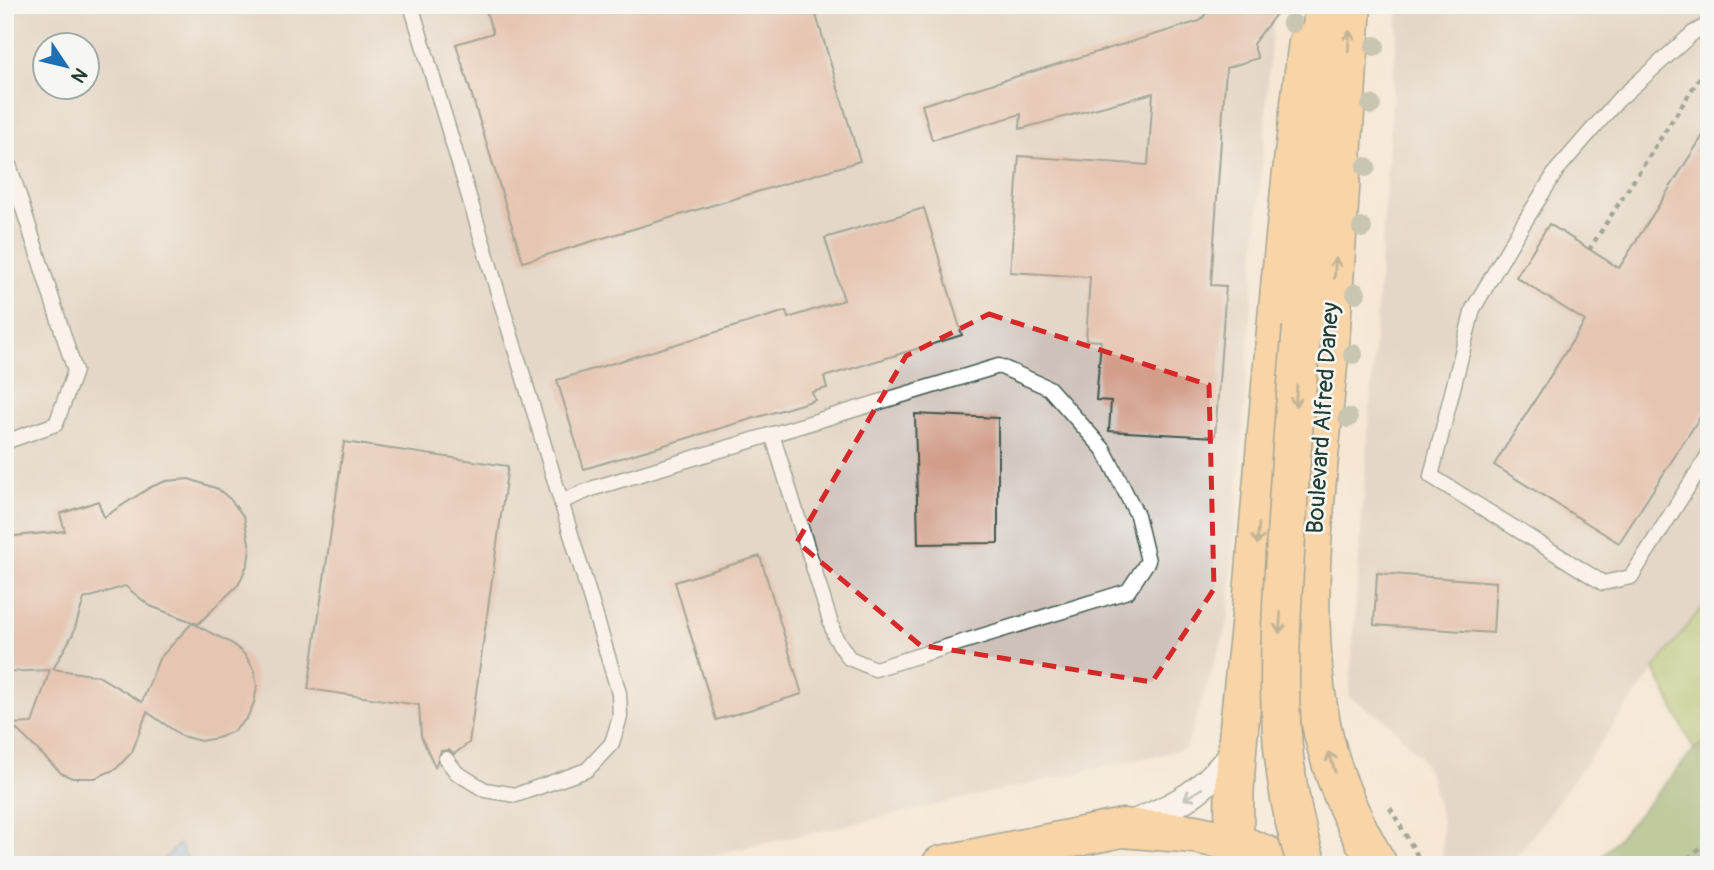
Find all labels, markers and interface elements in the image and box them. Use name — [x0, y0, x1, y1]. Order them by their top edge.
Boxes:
one-way arrow — [1343, 30, 1356, 53]
north arrow — [32, 32, 102, 102]
text: N — [66, 63, 93, 87]
one-way arrow — [1328, 257, 1341, 280]
street label: Boulevard Alfred Daney — [1300, 301, 1346, 535]
one-way arrow — [1289, 384, 1302, 407]
one-way arrow — [1251, 522, 1264, 544]
one-way arrow — [1274, 611, 1287, 634]
one-way arrow — [1324, 751, 1337, 773]
one-way arrow — [1184, 788, 1204, 802]

